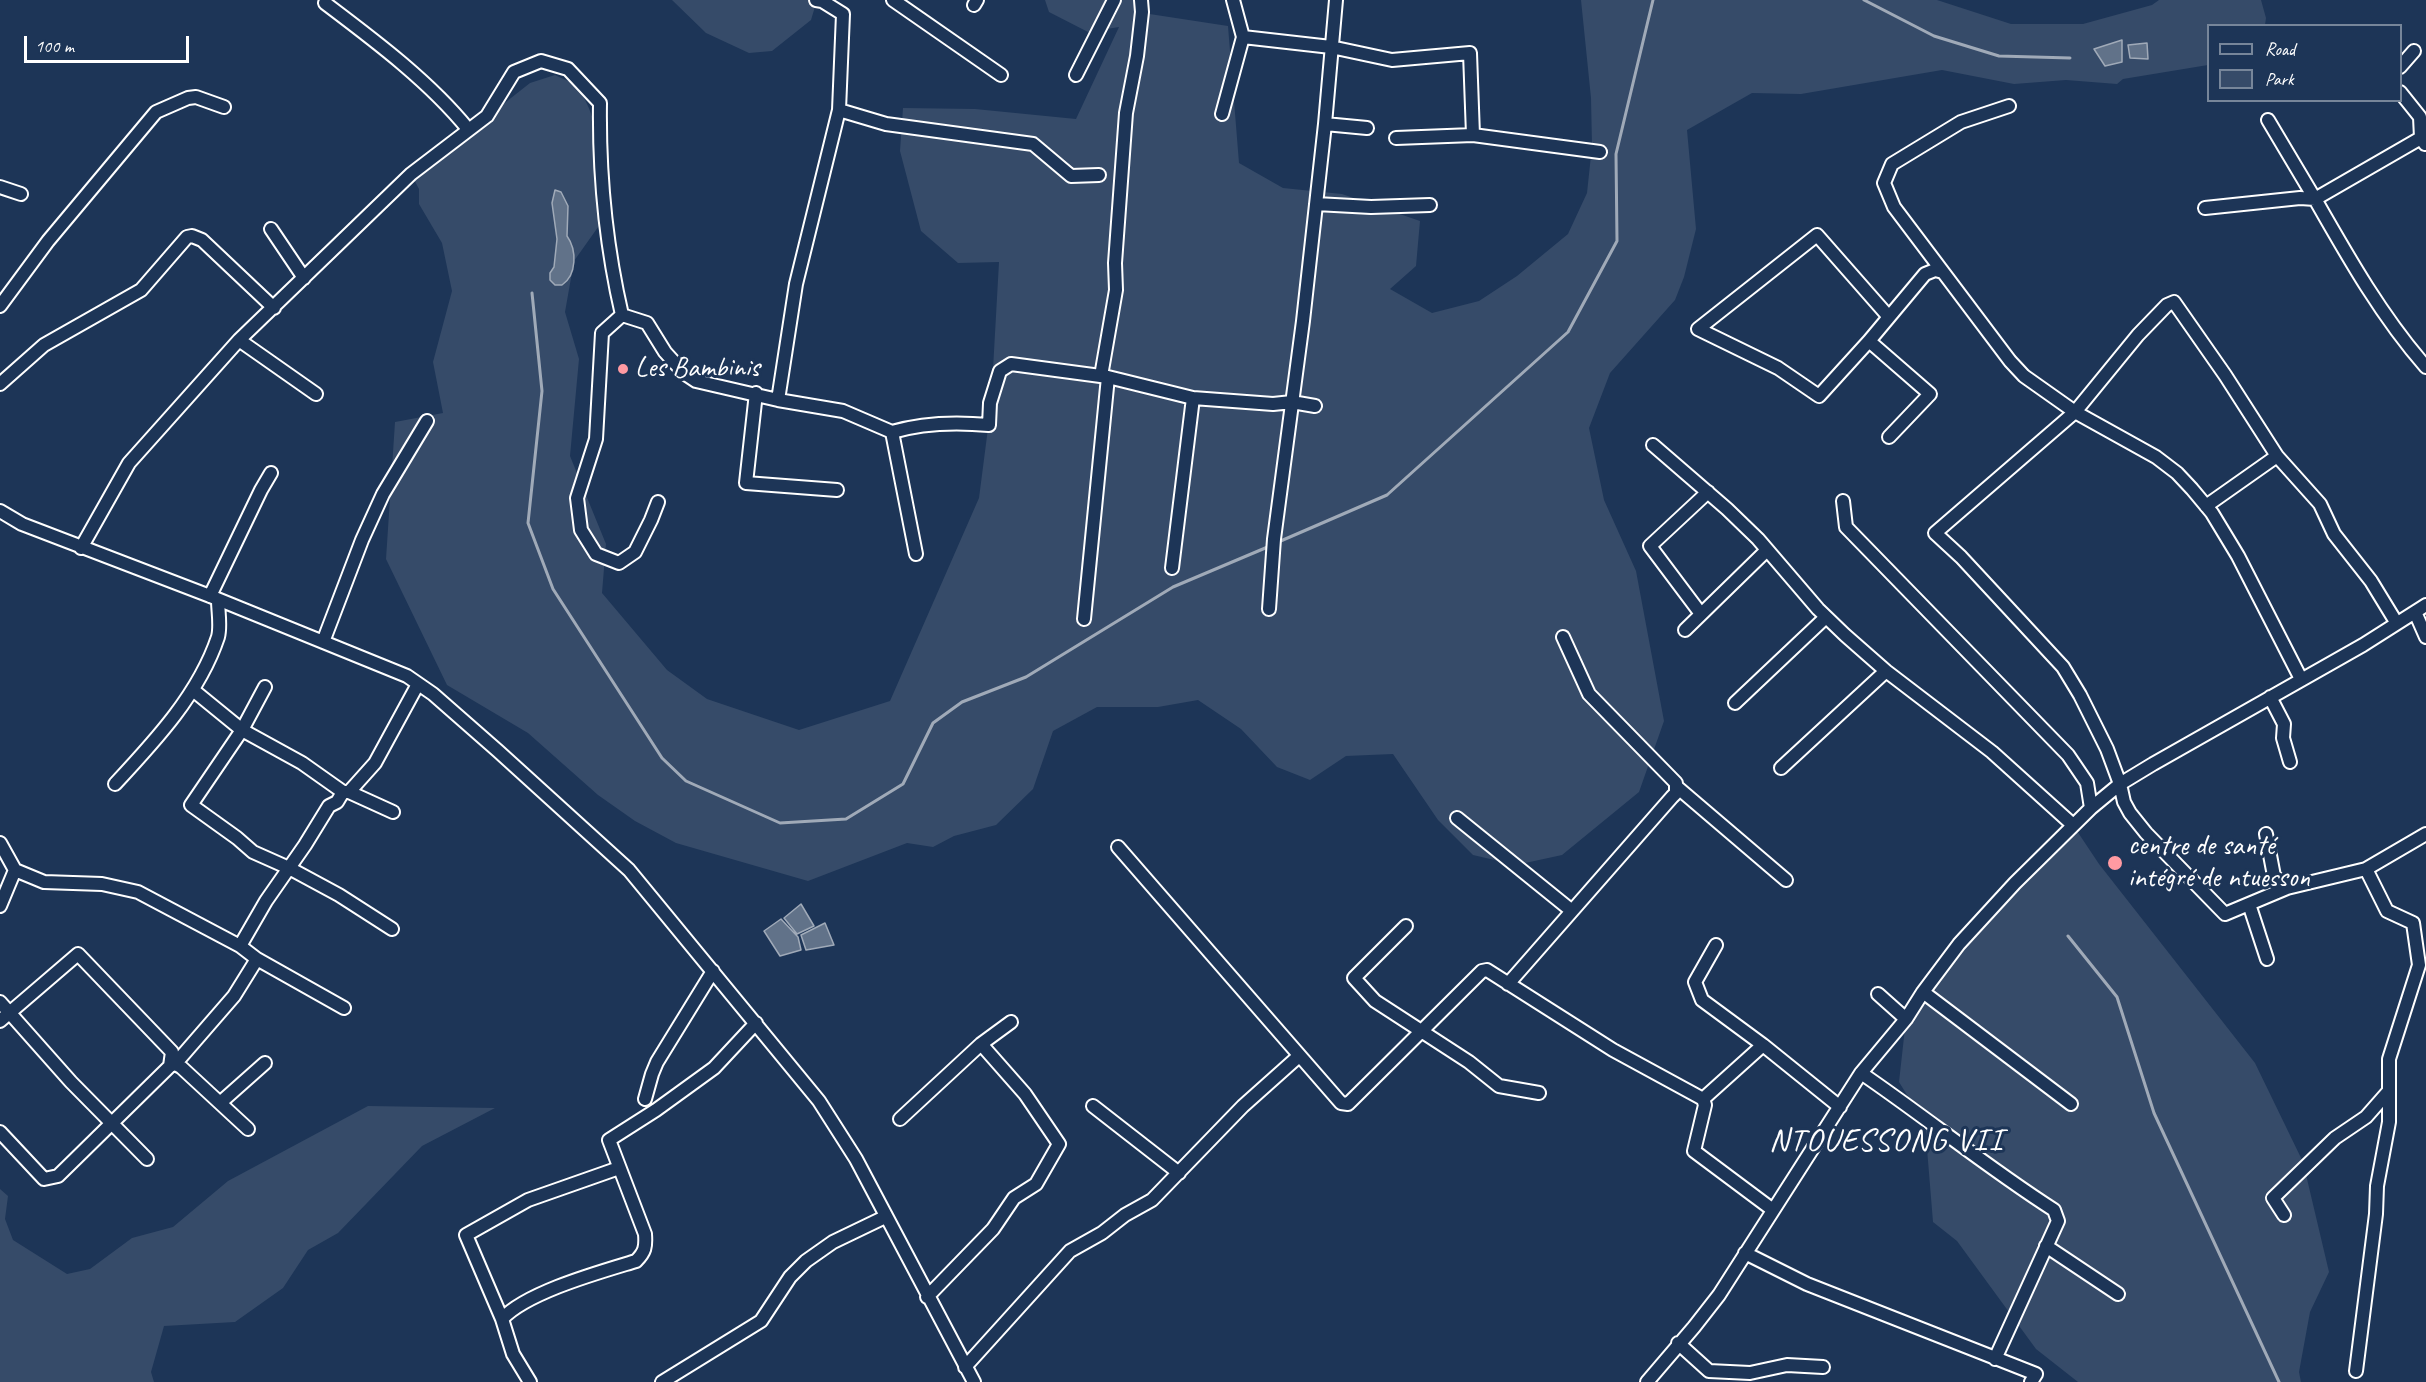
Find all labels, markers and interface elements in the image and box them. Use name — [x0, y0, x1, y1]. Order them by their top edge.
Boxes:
scale bar — [27, 24, 192, 62]
legend — [2207, 24, 2402, 102]
text: 100 m — [35, 35, 74, 57]
text: Road — [2265, 38, 2295, 60]
text: Park — [2265, 68, 2294, 90]
place label: Les Bambinis — [635, 352, 760, 386]
marker: Les Bambinis — [616, 362, 630, 376]
place label: centre de santé intégré de ntuesson — [2128, 830, 2310, 896]
marker: centre de santé intégré de ntuesson — [2106, 854, 2124, 872]
district label: NTOUESSONG VII — [1770, 1123, 2002, 1161]

